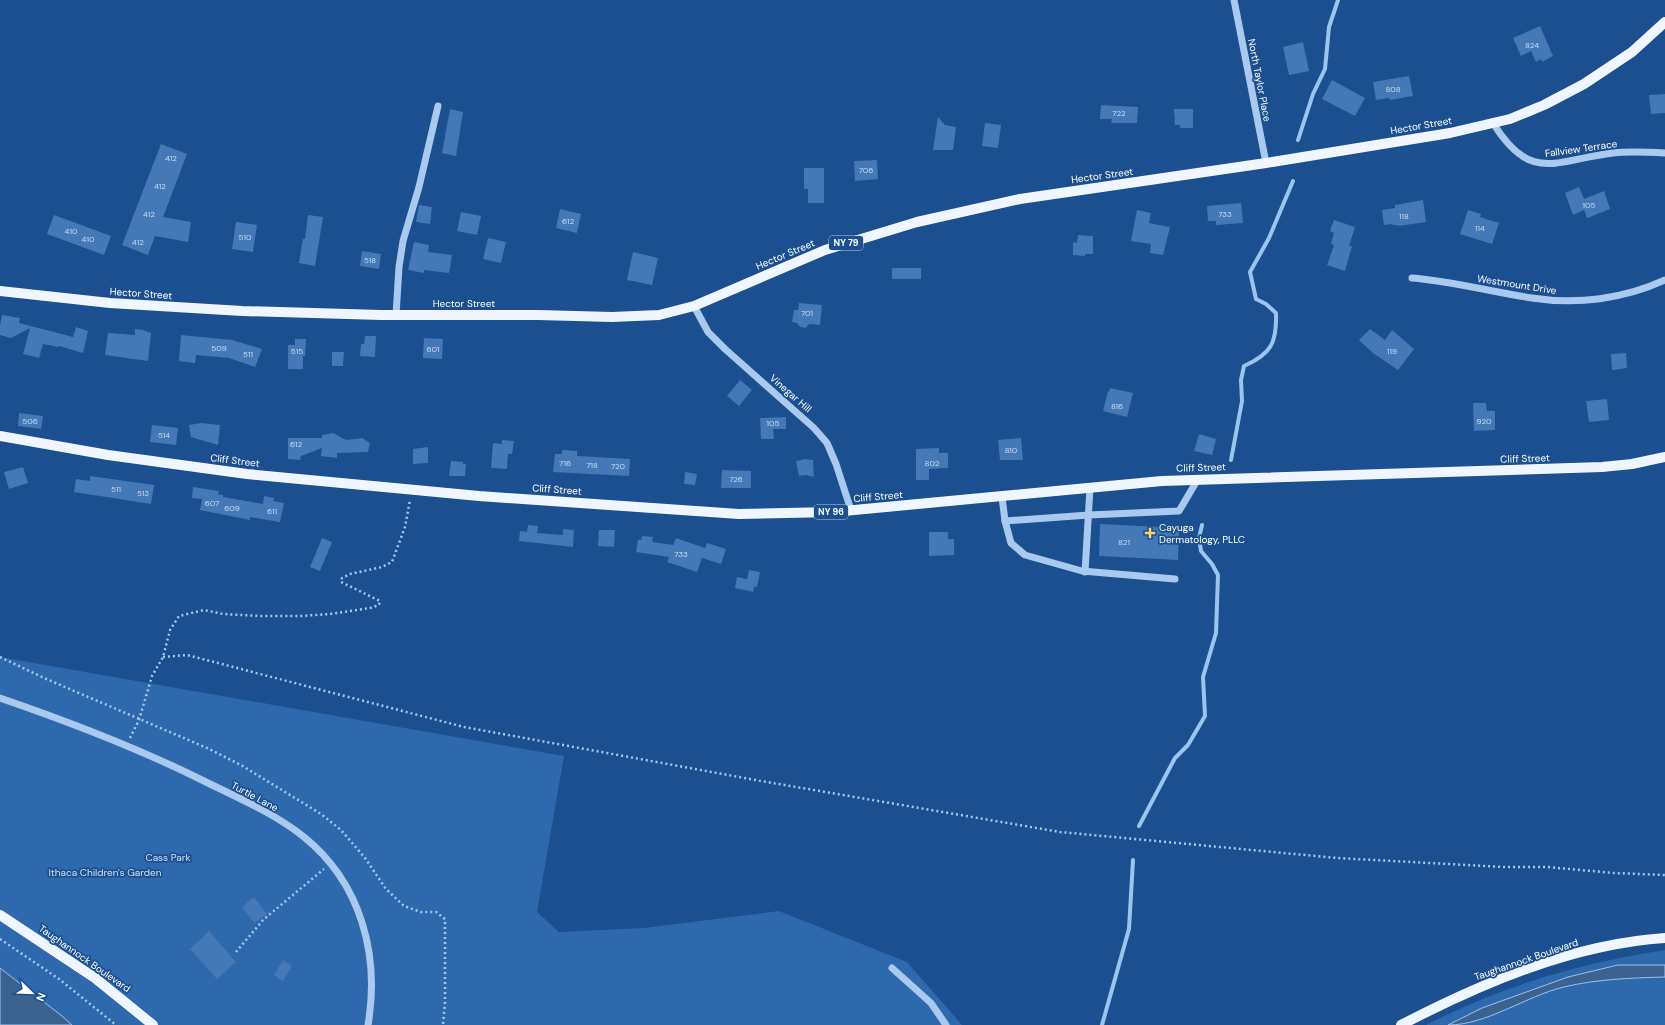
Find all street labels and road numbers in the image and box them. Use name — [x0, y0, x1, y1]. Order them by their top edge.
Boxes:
street label: North Taylor Place — [1245, 38, 1274, 123]
street label: Hector Street — [1389, 114, 1453, 137]
street label: Fallview Terrace — [1544, 137, 1618, 160]
street label: Hector Street — [1070, 165, 1134, 186]
street label: Hector Street — [754, 236, 817, 273]
road number: NY 79 — [829, 236, 863, 250]
street label: Westmount Drive — [1476, 272, 1558, 297]
street label: Hector Street — [109, 285, 173, 302]
street label: Hector Street — [433, 297, 495, 310]
street label: Vinegar Hill — [767, 372, 814, 415]
street label: Cliff Street — [210, 451, 260, 470]
street label: Cliff Street — [1500, 451, 1550, 466]
street label: Cliff Street — [1176, 460, 1226, 475]
street label: Cliff Street — [532, 481, 582, 498]
street label: Cliff Street — [853, 488, 903, 505]
road number: NY 96 — [814, 505, 848, 519]
street label: Turtle Lane — [229, 779, 281, 814]
street label: Taughannock Boulevard — [36, 922, 133, 995]
street label: Taughannock Boulevard — [1472, 936, 1580, 983]

